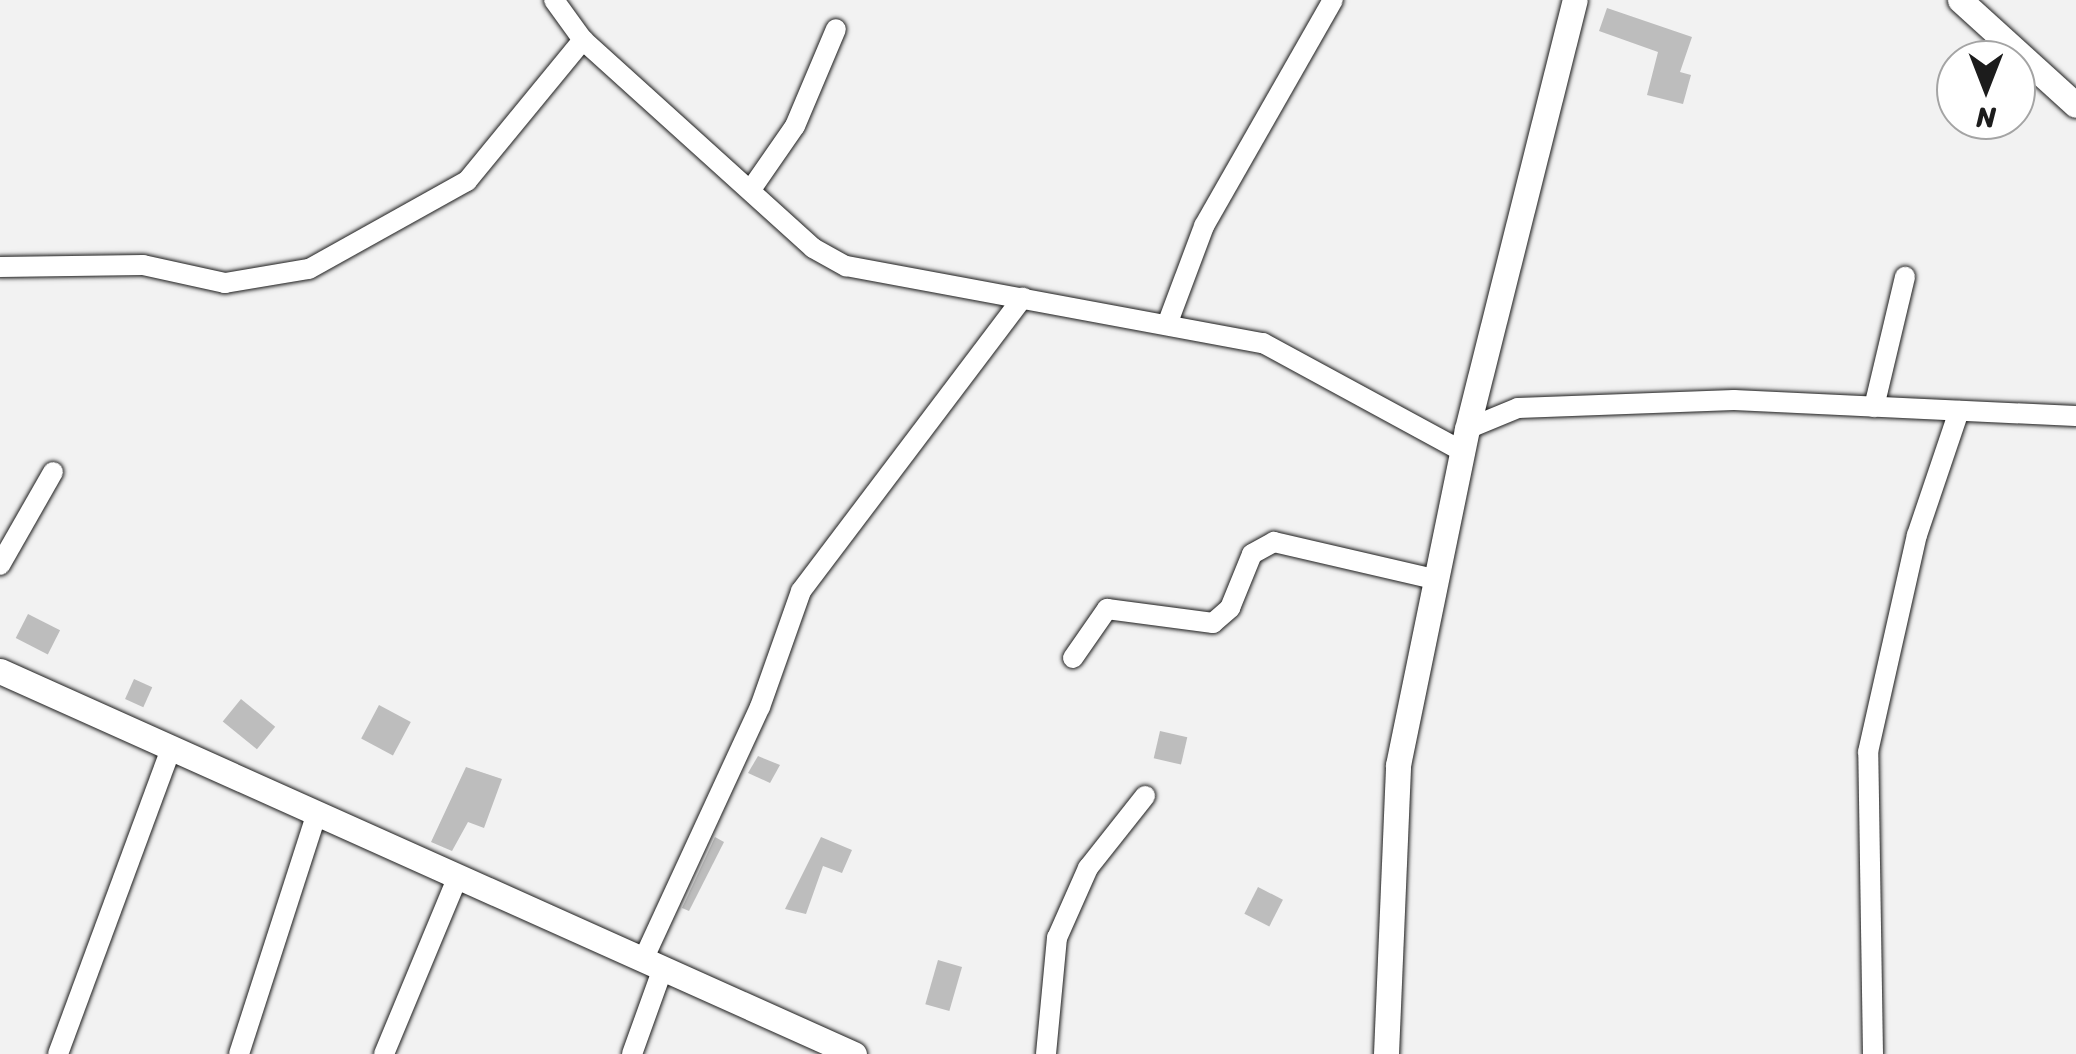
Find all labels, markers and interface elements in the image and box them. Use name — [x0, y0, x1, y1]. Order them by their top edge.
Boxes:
north arrow — [1936, 40, 2036, 140]
text: N — [1976, 94, 1996, 143]

